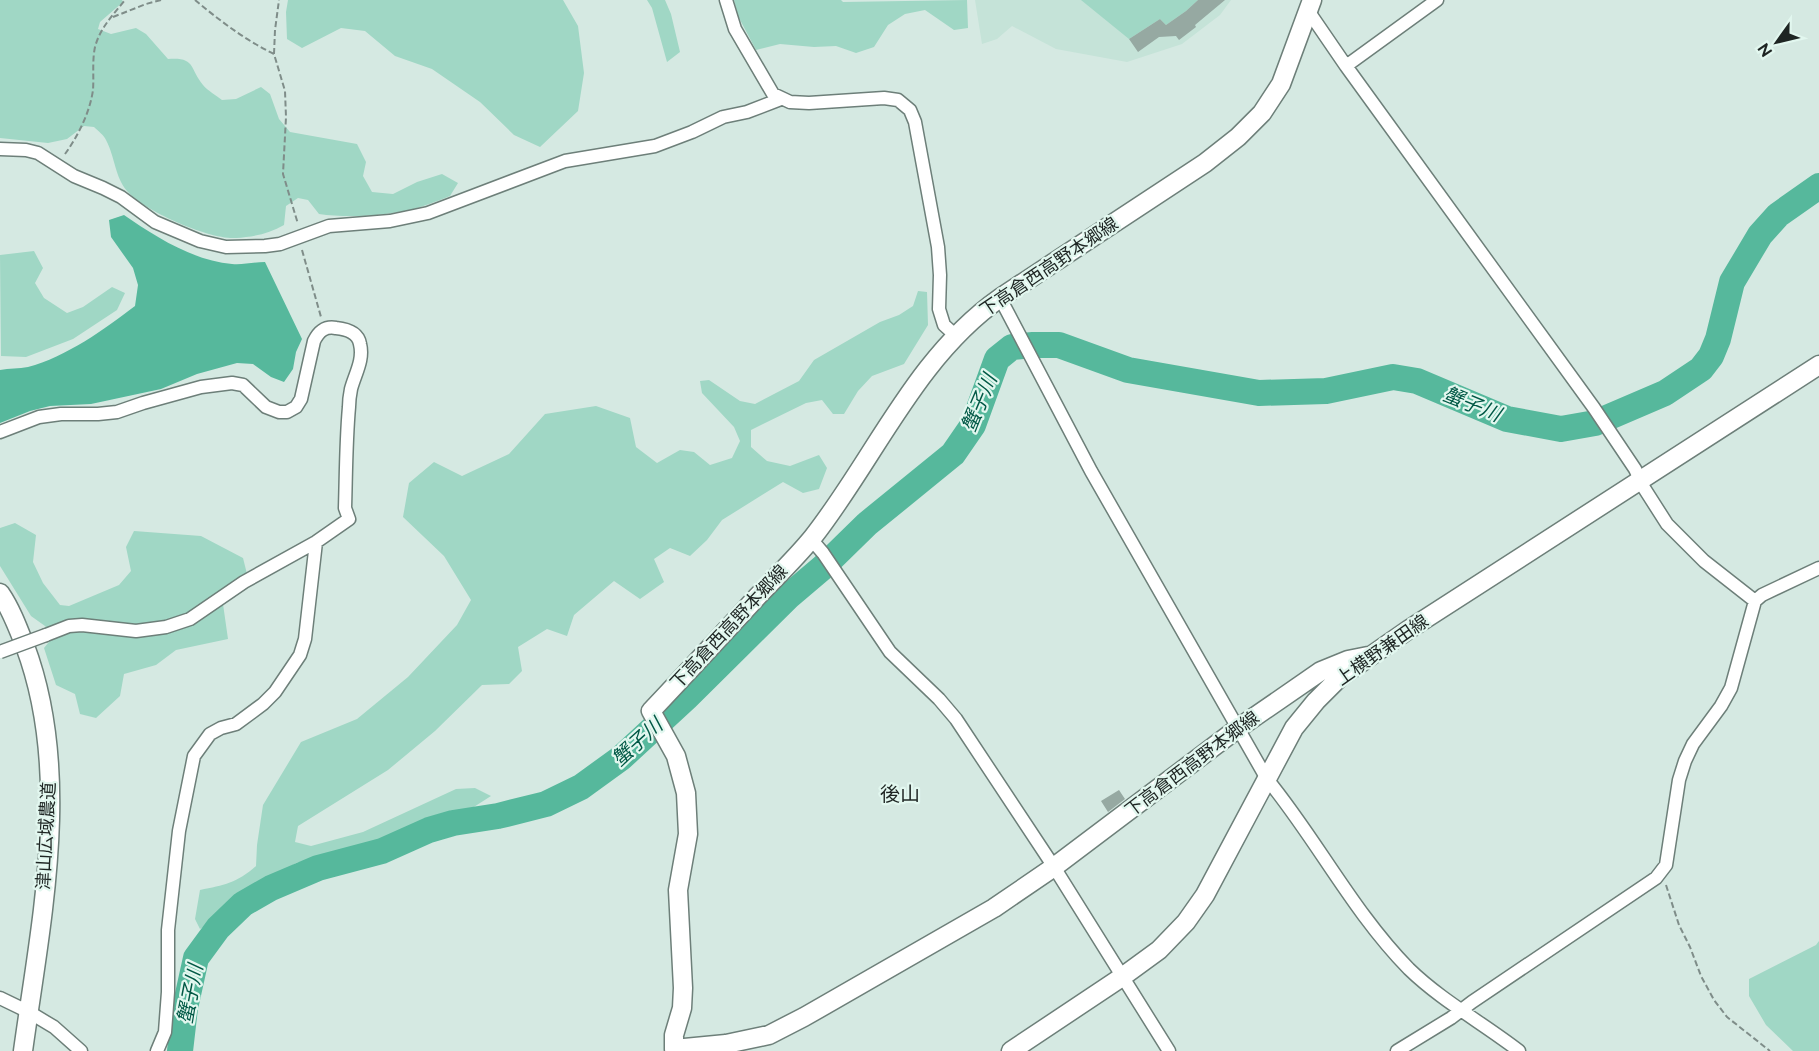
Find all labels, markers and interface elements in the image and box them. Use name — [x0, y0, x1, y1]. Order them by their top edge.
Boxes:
north arrow — [1747, 12, 1807, 72]
text: N — [1754, 40, 1776, 60]
street label: 下高倉西高野本郷線 — [976, 213, 1122, 321]
water label: 蟹子川 — [956, 369, 1003, 435]
water label: 蟹子川 — [1440, 382, 1506, 427]
street label: 下高倉西高野本郷線 — [666, 560, 792, 693]
street label: 上横野兼田線 — [1331, 610, 1432, 689]
street label: 下高倉西高野本郷線 — [1121, 706, 1263, 821]
water label: 蟹子川 — [607, 712, 669, 771]
street label: 津山広域農道 — [32, 781, 59, 890]
district label: 後山 — [880, 782, 920, 806]
water label: 蟹子川 — [172, 960, 208, 1026]

